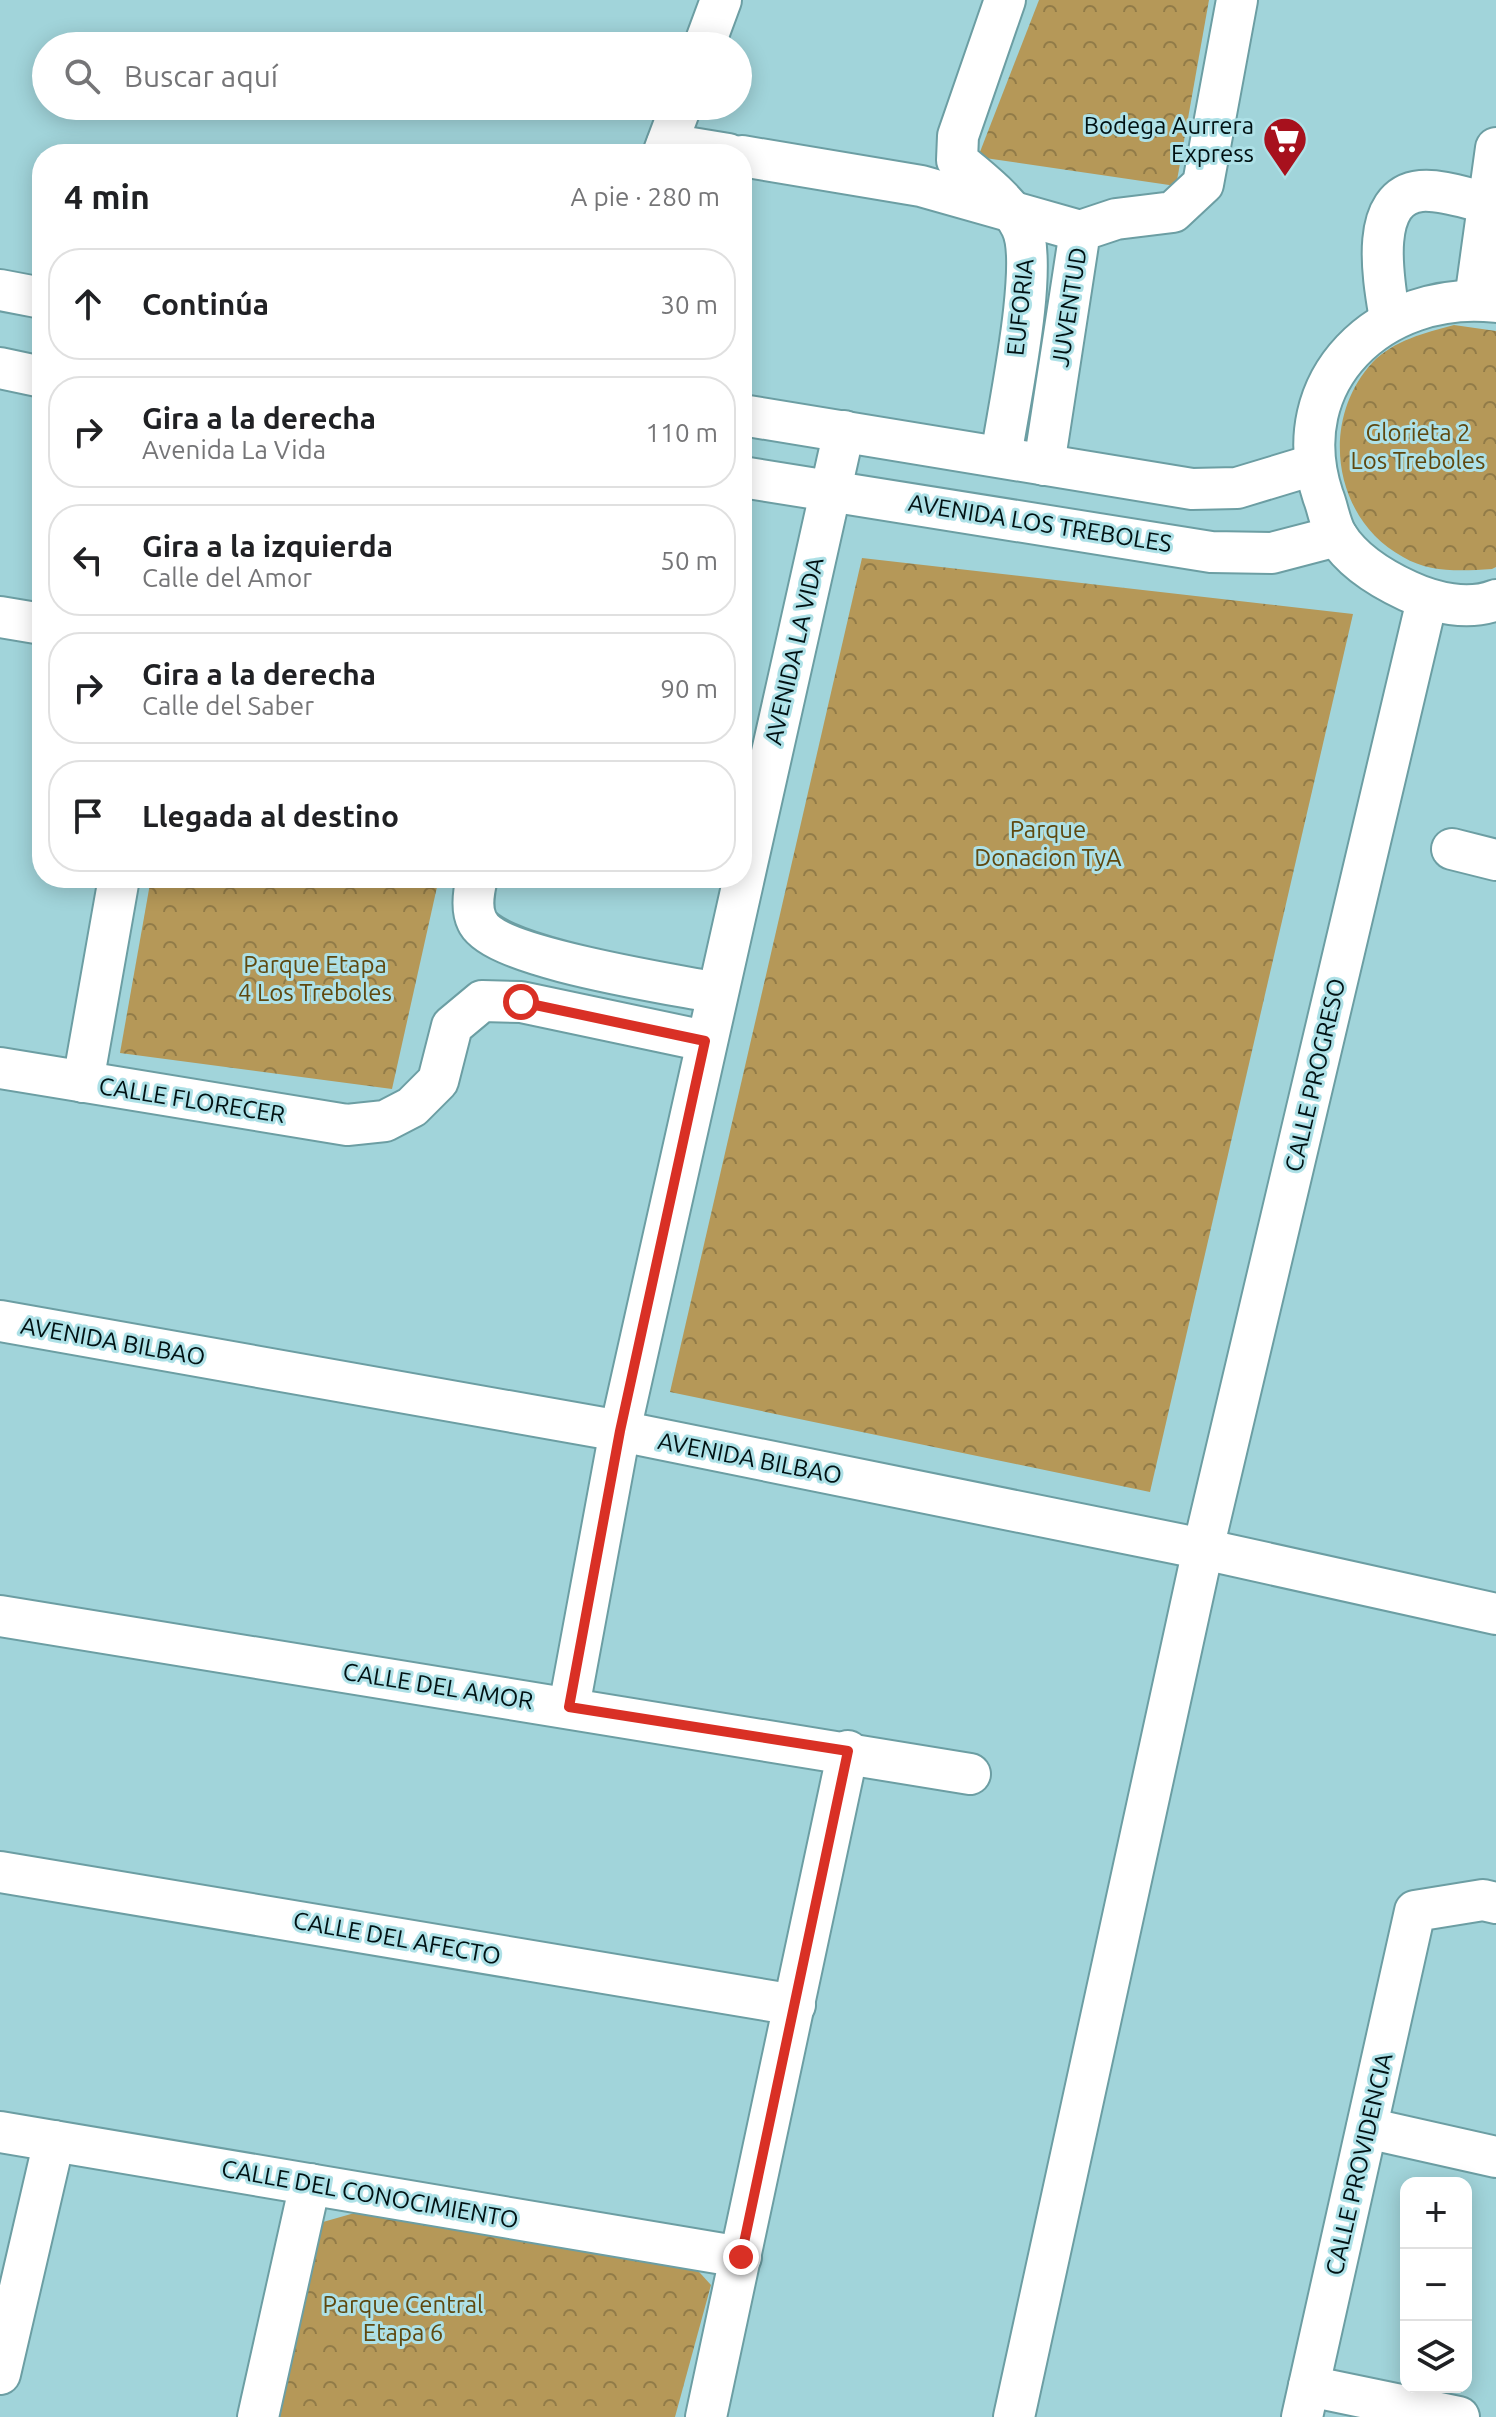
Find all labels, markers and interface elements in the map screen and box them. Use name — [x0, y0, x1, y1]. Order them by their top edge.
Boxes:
search box — [32, 32, 752, 120]
icon: search — [60, 54, 104, 98]
text: Buscar aquí — [124, 59, 278, 93]
place label: Bodega Aurrera Express — [1084, 112, 1254, 167]
supermarket icon: Bodega Aurrera Express — [1261, 115, 1309, 178]
text: 4 min — [64, 177, 150, 215]
text: A pie · 280 m — [571, 182, 720, 211]
street label: JUVENTUD — [1046, 245, 1092, 369]
street label: EUFORIA — [1001, 257, 1039, 357]
icon: ahead — [66, 282, 110, 326]
text: Continúa — [142, 287, 269, 321]
text: 30 m — [660, 290, 718, 319]
text: Gira a la derecha — [142, 401, 376, 435]
icon: right — [66, 410, 110, 454]
text: 110 m — [646, 418, 718, 447]
park label: Glorieta 2 Los Treboles — [1350, 419, 1486, 474]
text: Avenida La Vida — [142, 435, 326, 464]
street label: AVENIDA LOS TREBOLES — [906, 489, 1174, 557]
text: Gira a la izquierda — [142, 529, 393, 563]
icon: left — [66, 538, 110, 582]
text: 50 m — [660, 546, 718, 575]
street label: AVENIDA LA VIDA — [759, 554, 829, 747]
text: Calle del Amor — [142, 563, 312, 592]
text: Gira a la derecha — [142, 657, 376, 691]
icon: right — [66, 666, 110, 710]
text: 90 m — [660, 674, 718, 703]
text: Calle del Saber — [142, 691, 314, 720]
icon: arrive — [66, 794, 110, 838]
text: Llegada al destino — [142, 799, 399, 833]
park label: Parque Donacion TyA — [974, 816, 1122, 871]
park label: Parque Etapa 4 Los Treboles — [238, 951, 392, 1006]
street label: CALLE PROGRESO — [1280, 976, 1350, 1174]
route start — [503, 984, 539, 1020]
street label: CALLE FLORECER — [97, 1072, 287, 1128]
street label: AVENIDA BILBAO — [19, 1311, 207, 1371]
street label: AVENIDA BILBAO — [656, 1427, 844, 1489]
street label: CALLE DEL AMOR — [341, 1658, 535, 1714]
street label: CALLE DEL AFECTO — [291, 1906, 503, 1970]
street label: CALLE PROVIDENCIA — [1320, 2050, 1398, 2278]
street label: CALLE DEL CONOCIMIENTO — [219, 2155, 521, 2233]
map controls — [1400, 2177, 1472, 2393]
button: + — [1400, 2177, 1472, 2249]
route end — [723, 2239, 759, 2275]
button: − — [1400, 2249, 1472, 2321]
park label: Parque Central Etapa 6 — [323, 2291, 483, 2346]
button: layers — [1400, 2321, 1472, 2393]

